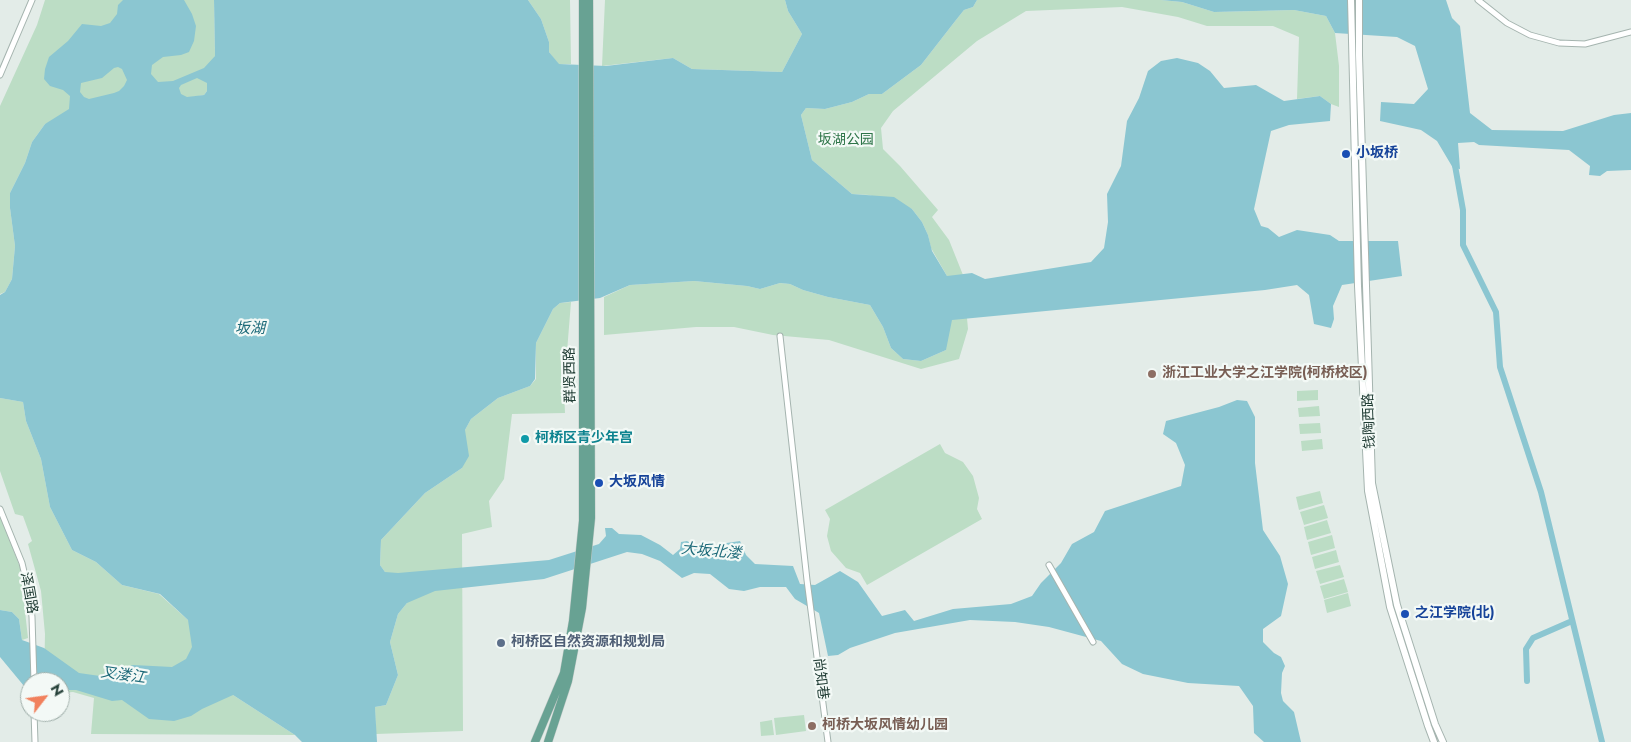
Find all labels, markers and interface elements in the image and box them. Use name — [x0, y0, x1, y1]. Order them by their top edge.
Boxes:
park label: 坂湖公园 — [818, 133, 874, 149]
place label: 小坂桥 — [1356, 146, 1398, 162]
marker: 小坂桥 — [1340, 148, 1352, 160]
water label: 坂湖 — [235, 320, 265, 338]
street label: 群贤西路 — [562, 347, 580, 403]
place label: 浙江工业大学之江学院(柯桥校区) — [1162, 366, 1368, 382]
marker: 浙江工业大学之江学院(柯桥校区) — [1146, 368, 1158, 380]
street label: 钱陶西路 — [1361, 393, 1379, 449]
place label: 柯桥区青少年宫 — [535, 431, 633, 447]
marker: 柯桥区青少年宫 — [519, 433, 531, 445]
place label: 大坂风情 — [609, 475, 665, 491]
marker: 大坂风情 — [593, 477, 605, 489]
water label: 大坂北溇 — [680, 540, 742, 564]
street label: 泽国路 — [16, 571, 40, 615]
place label: 之江学院(北) — [1415, 606, 1495, 622]
marker: 之江学院(北) — [1399, 608, 1411, 620]
place label: 柯桥区自然资源和规划局 — [511, 635, 665, 651]
marker: 柯桥区自然资源和规划局 — [495, 637, 507, 649]
street label: 尚知巷 — [809, 657, 831, 701]
water label: 叉溇江 — [99, 664, 147, 688]
north arrow — [20, 672, 70, 722]
text: N — [46, 680, 69, 700]
place label: 柯桥大坂风情幼儿园 — [822, 718, 948, 734]
marker: 柯桥大坂风情幼儿园 — [806, 720, 818, 732]

